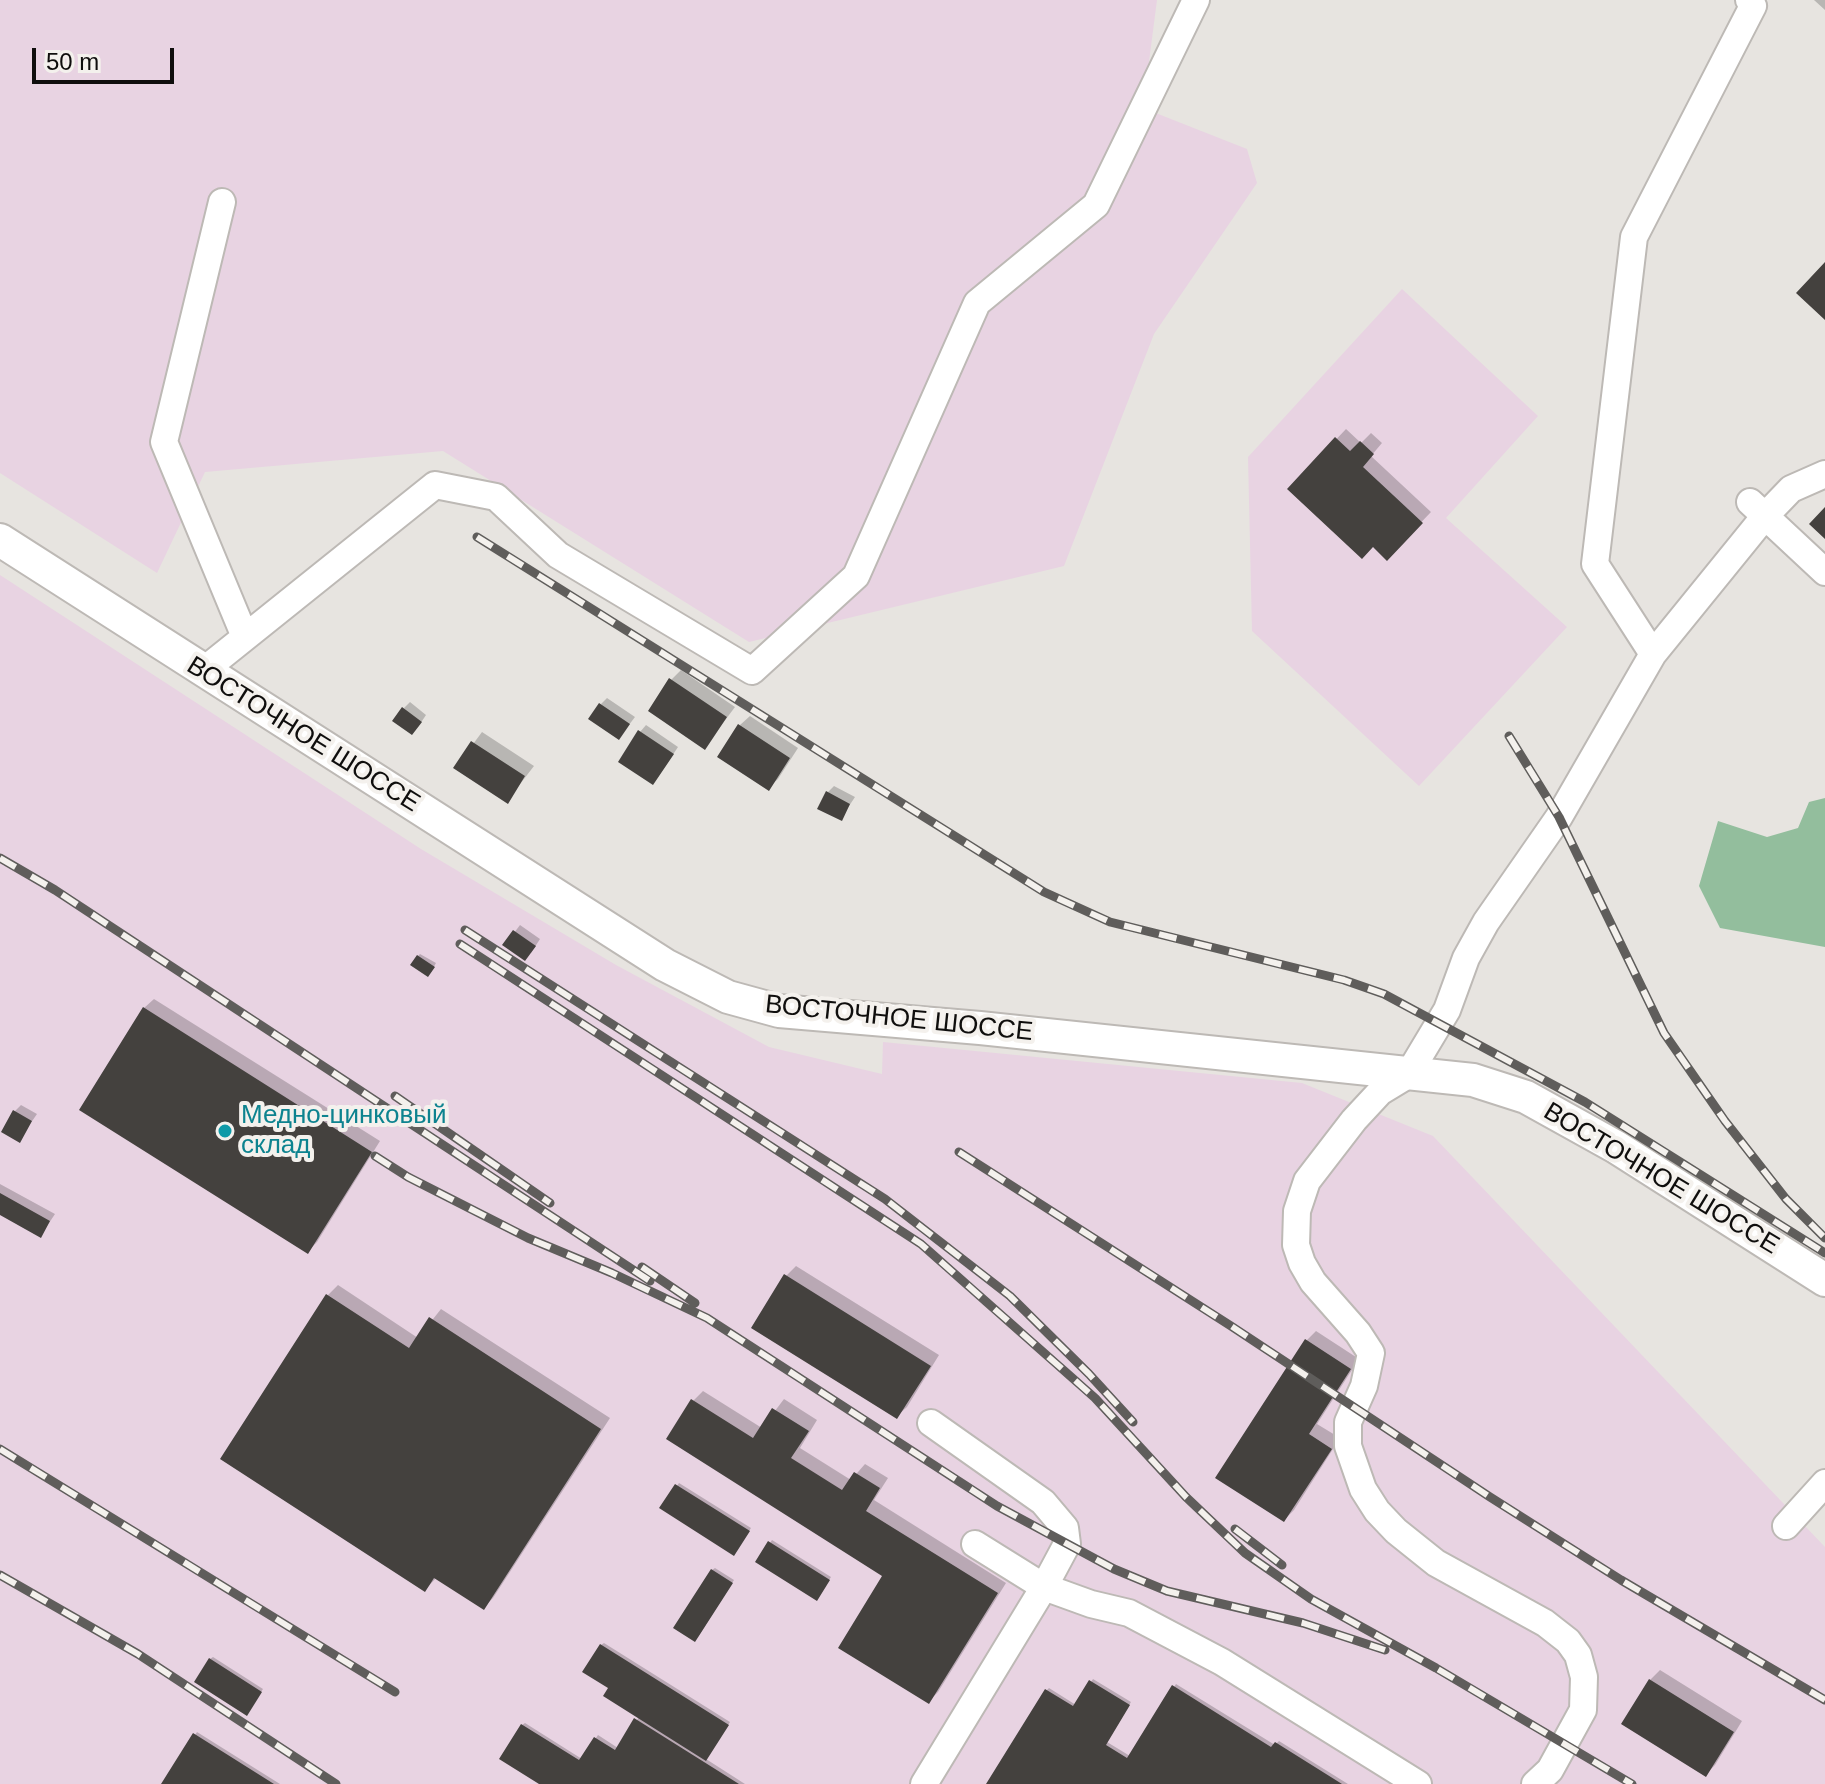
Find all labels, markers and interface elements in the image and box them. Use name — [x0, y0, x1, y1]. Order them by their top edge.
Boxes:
scale bar — [36, 32, 178, 82]
text: 50 m — [46, 48, 99, 75]
street label: ВОСТОЧНОЕ ШОССЕ — [181, 651, 425, 819]
street label: ВОСТОЧНОЕ ШОССЕ — [764, 989, 1034, 1049]
street label: ВОСТОЧНОЕ ШОССЕ — [1538, 1096, 1784, 1262]
place label: Медно-цинковый склад — [241, 1100, 446, 1162]
marker: Медно-цинковый склад — [216, 1122, 234, 1140]

